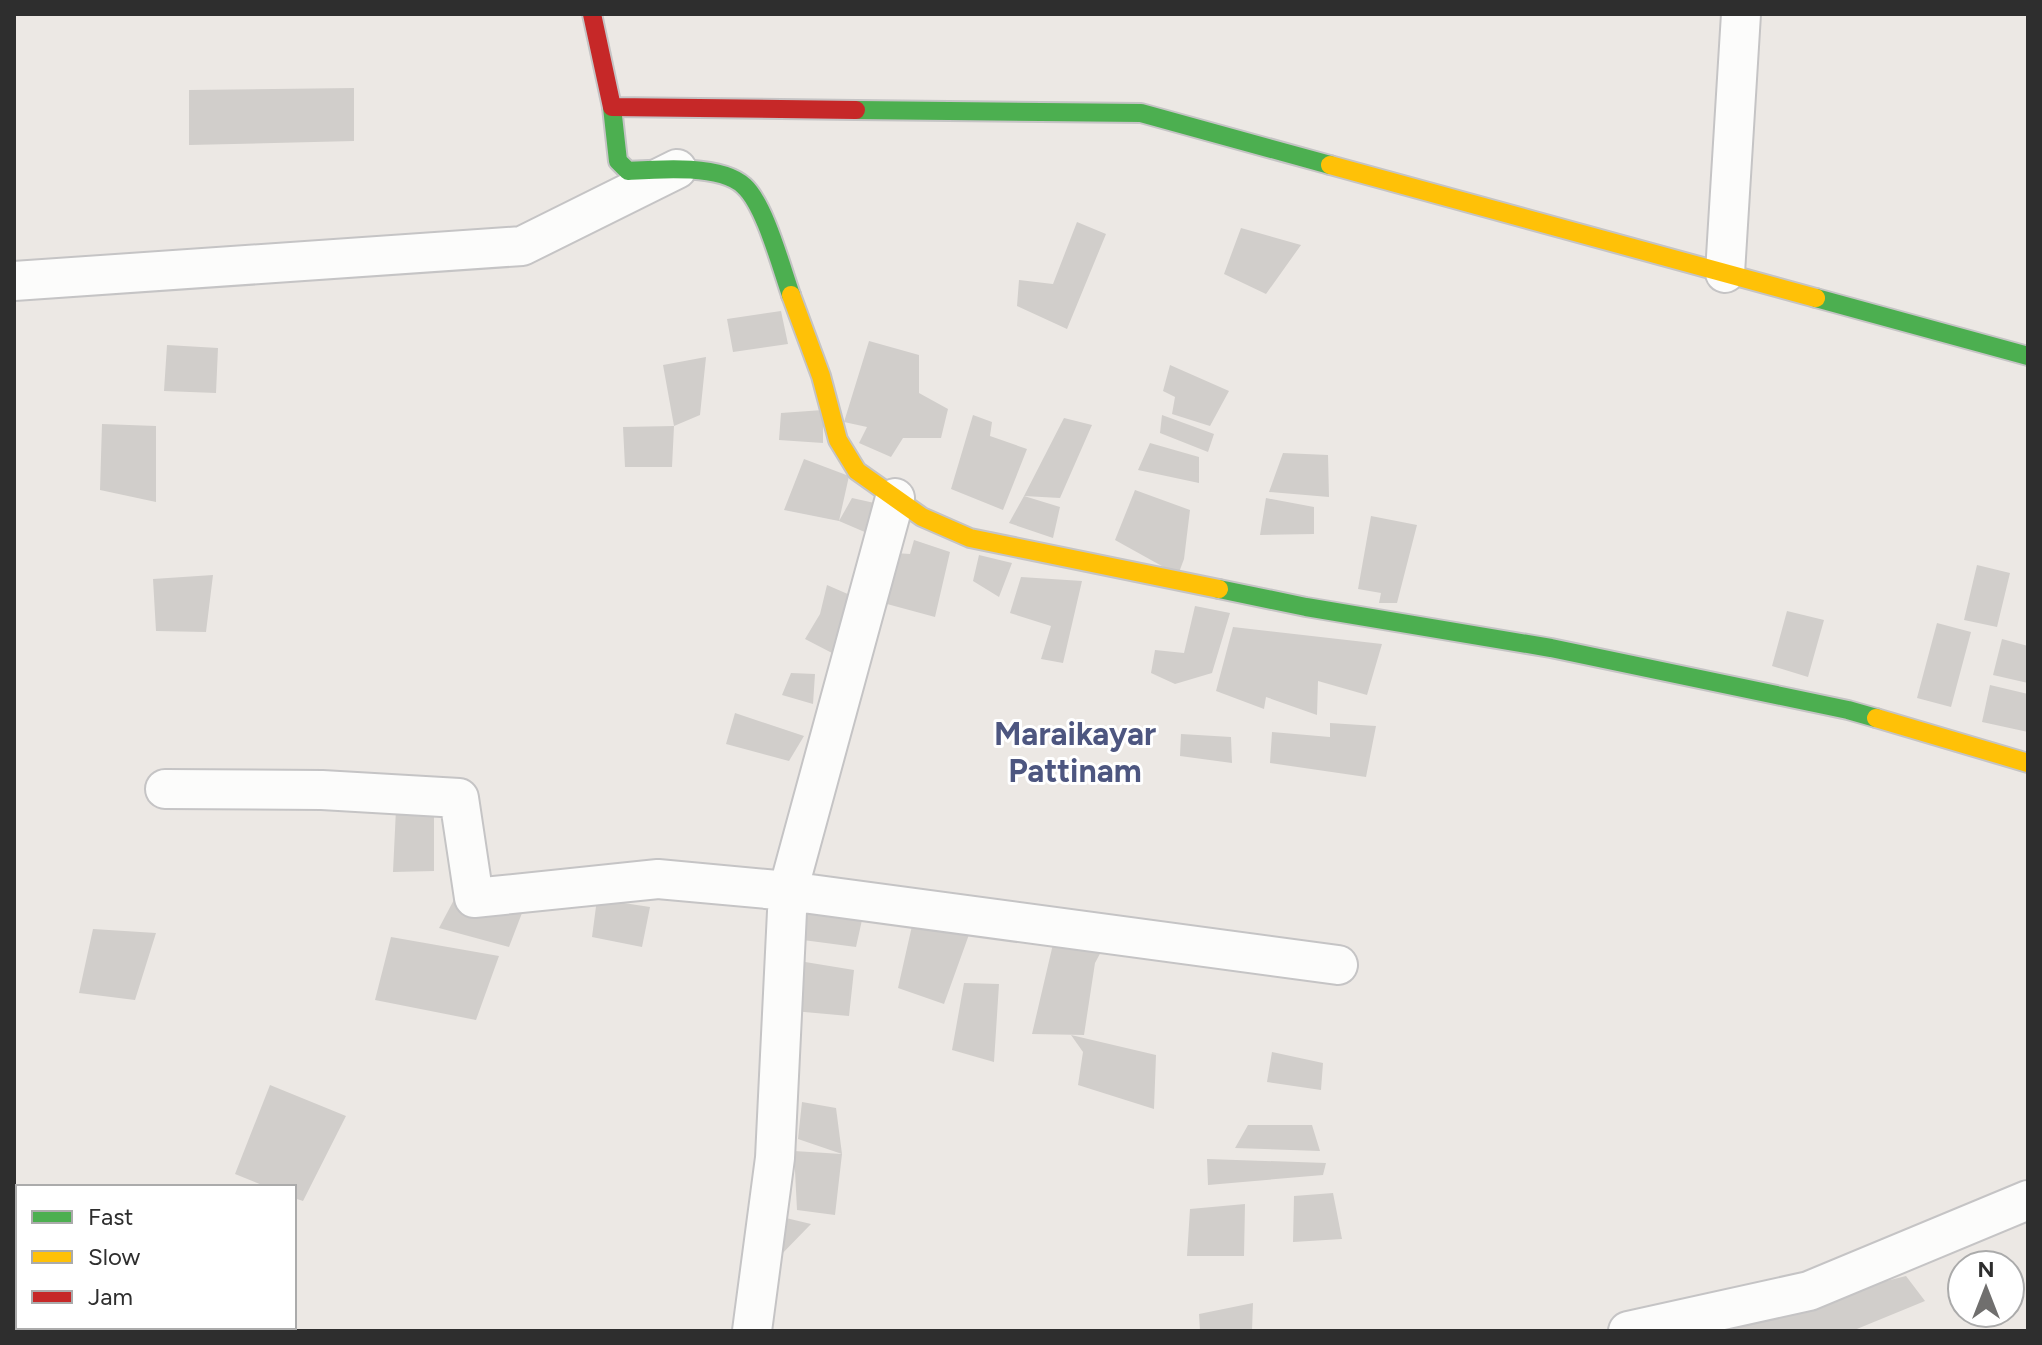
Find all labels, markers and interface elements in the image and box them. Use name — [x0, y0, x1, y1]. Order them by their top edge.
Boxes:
district label: Maraikayar Pattinam — [994, 715, 1156, 790]
legend — [16, 1185, 296, 1329]
text: Fast — [88, 1202, 133, 1231]
text: Slow — [88, 1242, 141, 1271]
north arrow — [1946, 1249, 2026, 1329]
text: N — [1977, 1256, 1995, 1283]
text: Jam — [88, 1282, 133, 1311]

